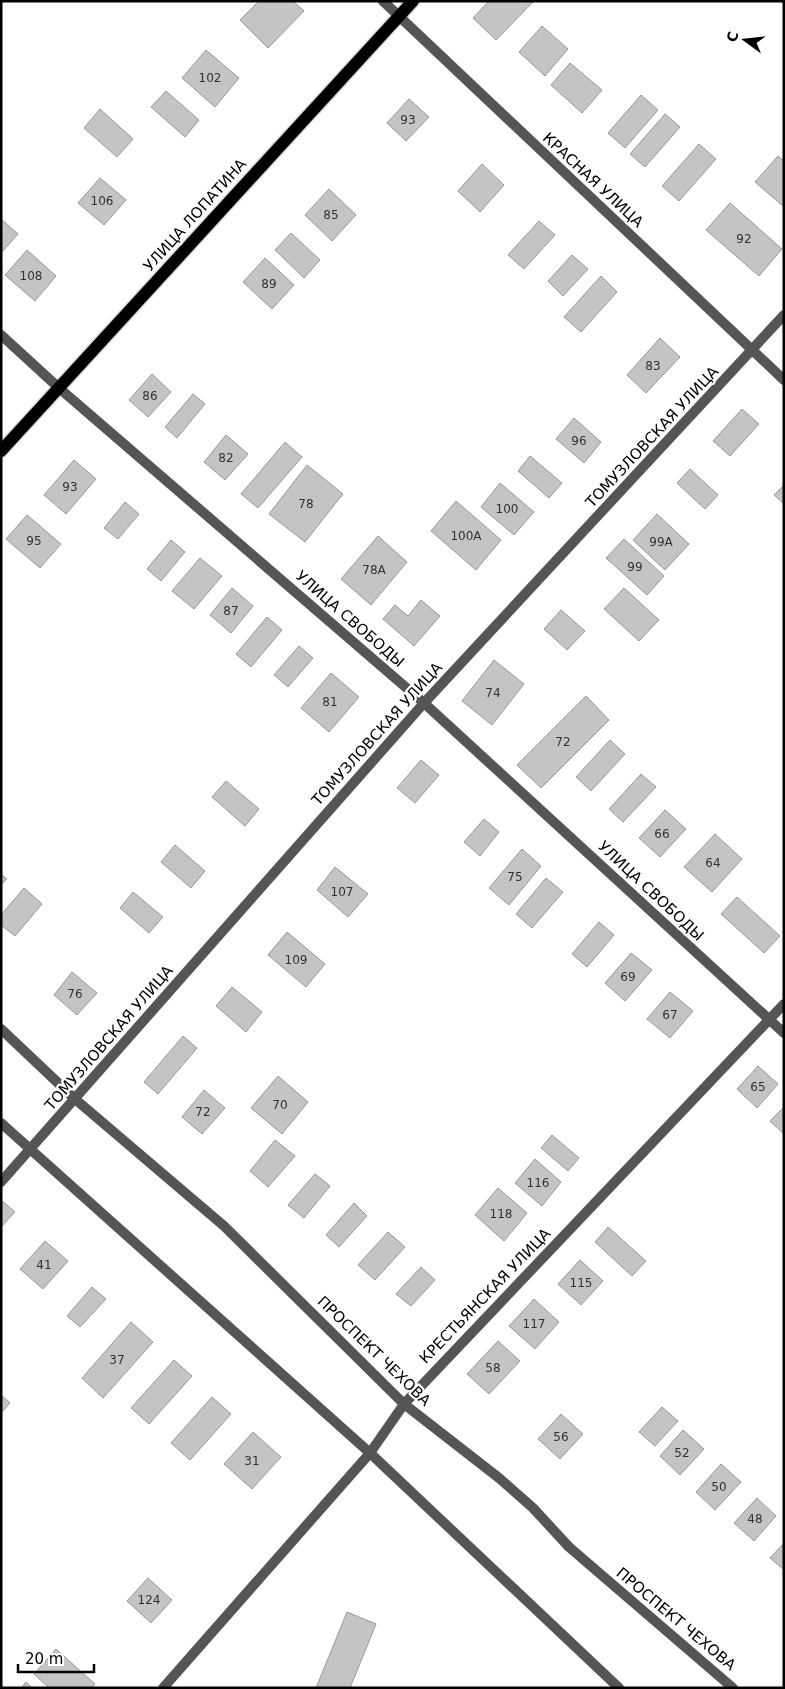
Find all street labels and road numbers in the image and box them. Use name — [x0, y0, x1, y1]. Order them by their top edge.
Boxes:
street label: КРАСНАЯ УЛИЦА — [539, 129, 647, 232]
street label: УЛИЦА ЛОПАТИНА — [140, 155, 251, 275]
street label: ТОМУЗЛОВСКАЯ УЛИЦА — [581, 362, 723, 512]
street label: УЛИЦА СВОБОДЫ — [292, 567, 408, 671]
street label: ТОМУЗЛОВСКАЯ УЛИЦА — [307, 658, 446, 810]
street label: УЛИЦА СВОБОДЫ — [594, 837, 708, 945]
street label: ТОМУЗЛОВСКАЯ УЛИЦА — [40, 961, 177, 1115]
street label: КРЕСТЬЯНСКАЯ УЛИЦА — [416, 1224, 555, 1367]
street label: ПРОСПЕКТ ЧЕХОВА — [314, 1292, 435, 1410]
street label: ПРОСПЕКТ ЧЕХОВА — [613, 1564, 740, 1675]

